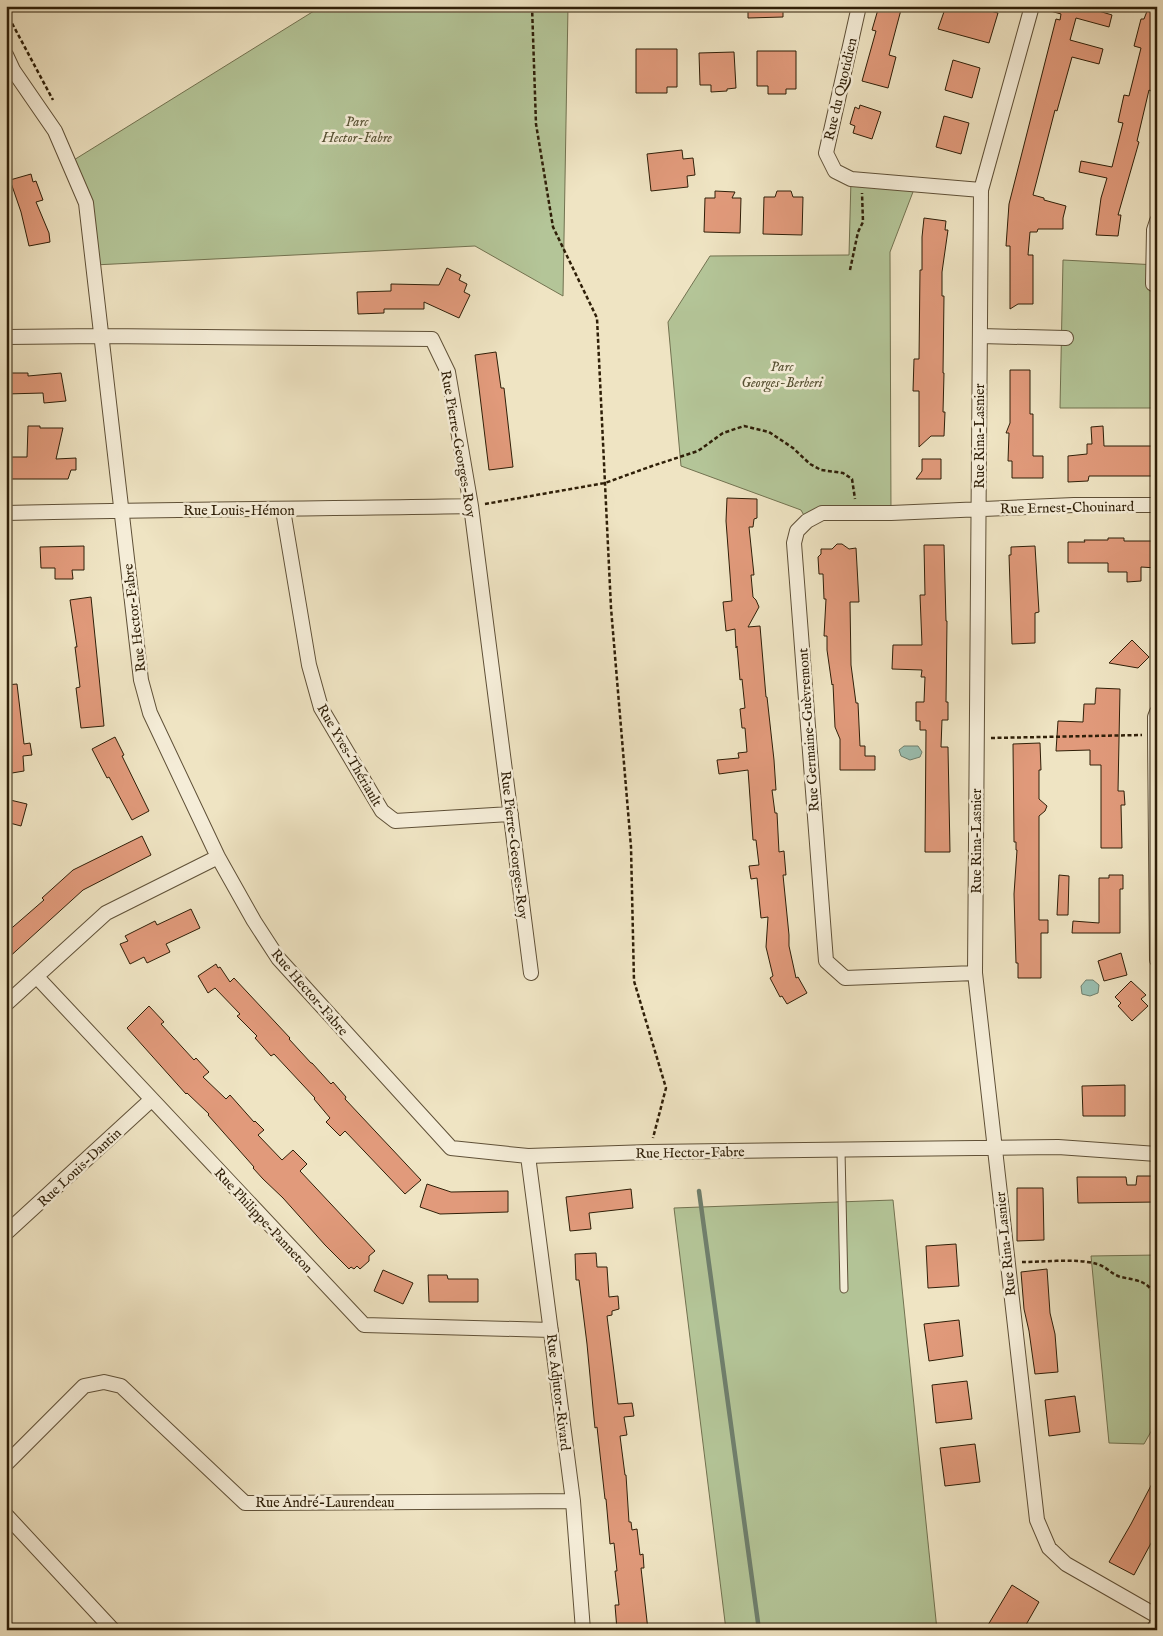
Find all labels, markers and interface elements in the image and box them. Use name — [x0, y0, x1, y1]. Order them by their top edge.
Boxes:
street label: Rue du Quotidien — [820, 36, 862, 142]
park label: Parc Hector-Fabre — [321, 113, 392, 147]
park label: Parc Georges-Berberi — [741, 358, 824, 393]
street label: Rue Pierre-Georges-Roy — [436, 369, 480, 519]
street label: Rue Rina-Lasnier — [971, 383, 989, 489]
street label: Rue Ernest-Chouinard — [1000, 498, 1135, 518]
street label: Rue Louis-Hémon — [183, 502, 295, 520]
street label: Rue Hector-Fabre — [119, 562, 151, 673]
street label: Rue Germaine-Guèvremont — [794, 647, 824, 812]
street label: Rue Yves-Thériault — [312, 701, 386, 810]
street label: Rue Pierre-Georges-Roy — [496, 770, 532, 920]
street label: Rue Rina-Lasnier — [968, 788, 986, 894]
street label: Rue Hector-Fabre — [267, 946, 352, 1040]
street label: Rue Louis-Dantin — [34, 1124, 126, 1211]
street label: Rue Hector-Fabre — [635, 1143, 745, 1163]
street label: Rue Philippe-Panneton — [210, 1164, 317, 1277]
street label: Rue Rina-Lasnier — [992, 1191, 1020, 1297]
street label: Rue Adjutor-Rivard — [542, 1333, 574, 1452]
street label: Rue André-Laurendeau — [255, 1494, 395, 1512]

